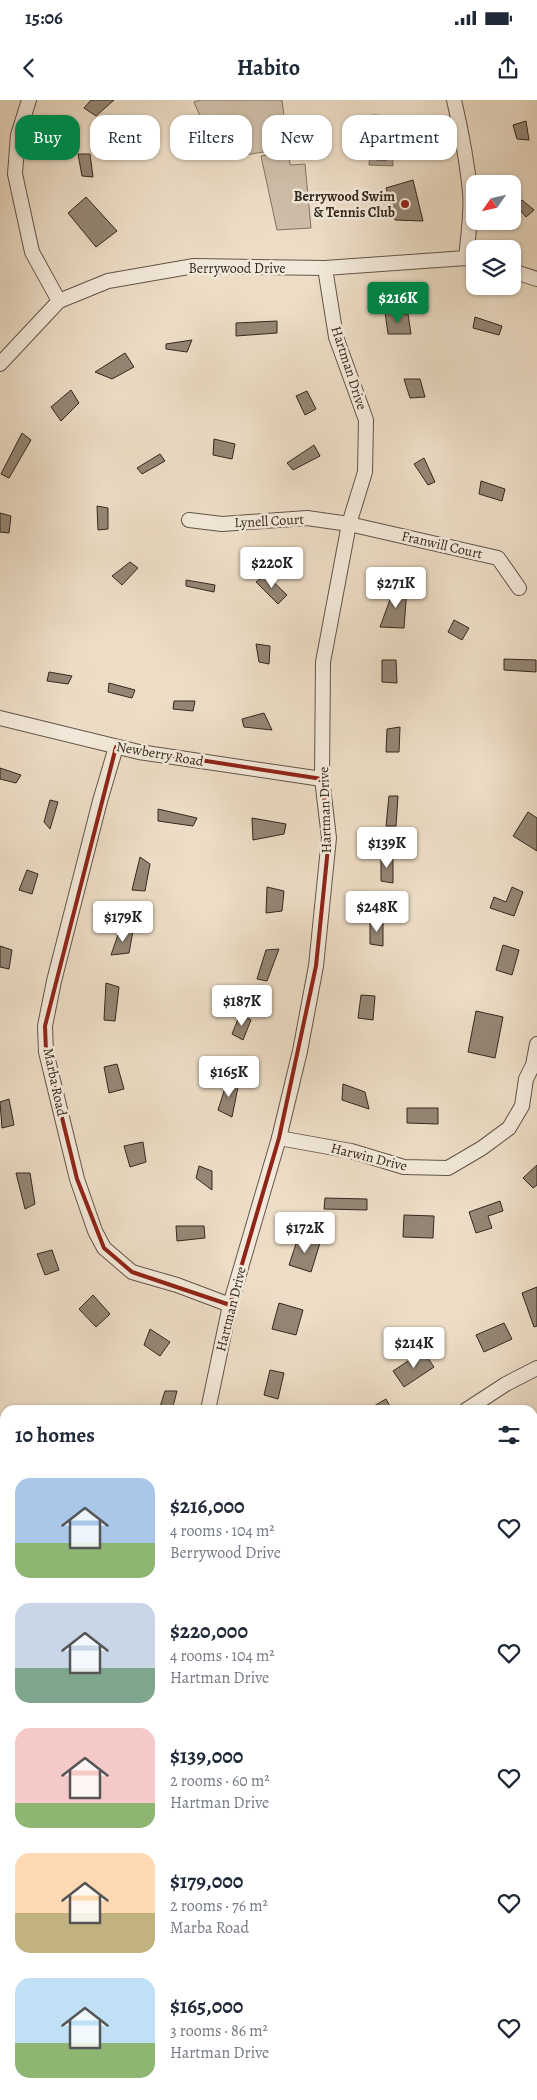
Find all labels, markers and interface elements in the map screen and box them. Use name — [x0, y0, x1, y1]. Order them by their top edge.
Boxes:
text: 15:06 — [25, 5, 63, 31]
text: Habito — [237, 53, 300, 83]
icon: back — [15, 54, 43, 82]
icon: share — [494, 54, 522, 82]
chip: Buy — [15, 115, 80, 160]
chip: Rent — [90, 115, 160, 160]
chip: Filters — [170, 115, 252, 160]
chip: New — [262, 115, 332, 160]
chip: Apartment — [342, 115, 457, 160]
north arrow — [466, 175, 521, 230]
map controls — [466, 175, 521, 295]
place label: Berrywood Swim & Tennis Club — [294, 187, 395, 222]
marker: Berrywood Swim & Tennis Club — [399, 198, 411, 210]
button: layers — [466, 240, 521, 295]
street label: Berrywood Drive — [189, 259, 285, 278]
pin: $216K — [363, 282, 433, 324]
text: $216K — [379, 287, 417, 309]
street label: Hartman Drive — [327, 324, 371, 412]
street label: Lynell Court — [234, 510, 305, 532]
street label: Franwill Court — [400, 526, 485, 564]
pin: $220K — [237, 546, 307, 589]
text: $220K — [251, 552, 293, 574]
pin: $271K — [361, 566, 431, 609]
text: $271K — [377, 572, 415, 594]
street label: Newberry Road — [115, 737, 206, 771]
street label: Hartman Drive — [314, 766, 336, 854]
pin: $139K — [352, 826, 422, 869]
text: $139K — [368, 832, 406, 854]
pin: $248K — [342, 890, 412, 933]
text: $248K — [357, 896, 397, 918]
pin: $179K — [88, 900, 158, 943]
text: $179K — [104, 906, 142, 928]
pin: $187K — [207, 984, 277, 1027]
text: $187K — [223, 990, 261, 1012]
street label: Marba Road — [39, 1046, 72, 1118]
pin: $165K — [194, 1056, 264, 1098]
text: $165K — [210, 1061, 248, 1083]
street label: Harwin Drive — [329, 1138, 409, 1176]
pin: $172K — [270, 1212, 340, 1254]
text: $172K — [286, 1217, 324, 1239]
street label: Hartman Drive — [211, 1265, 251, 1353]
pin: $214K — [379, 1326, 449, 1369]
text: $214K — [395, 1332, 433, 1354]
text: 10 homes — [15, 1421, 95, 1449]
icon: filters — [495, 1421, 523, 1449]
text: $216,000 — [170, 1492, 245, 1520]
icon: home — [55, 1498, 115, 1558]
icon: heart — [495, 1514, 523, 1542]
text: 4 rooms · 104 m² — [170, 1520, 275, 1542]
text: Berrywood Drive — [170, 1542, 281, 1564]
text: $220,000 — [170, 1617, 248, 1645]
icon: home — [55, 1623, 115, 1683]
icon: heart — [495, 1639, 523, 1667]
text: 4 rooms · 104 m² — [170, 1645, 275, 1667]
text: Hartman Drive — [170, 1667, 269, 1689]
text: $139,000 — [170, 1742, 243, 1770]
icon: home — [55, 1748, 115, 1808]
icon: heart — [495, 1764, 523, 1792]
text: 2 rooms · 60 m² — [170, 1770, 270, 1792]
text: Hartman Drive — [170, 1792, 269, 1814]
text: $179,000 — [170, 1867, 243, 1895]
icon: home — [55, 1873, 115, 1933]
icon: heart — [495, 1889, 523, 1917]
text: 2 rooms · 76 m² — [170, 1895, 268, 1917]
text: Marba Road — [170, 1917, 249, 1939]
text: $165,000 — [170, 1992, 243, 2020]
icon: home — [55, 1998, 115, 2058]
icon: heart — [495, 2014, 523, 2042]
text: 3 rooms · 86 m² — [170, 2020, 268, 2042]
text: Hartman Drive — [170, 2042, 269, 2064]

